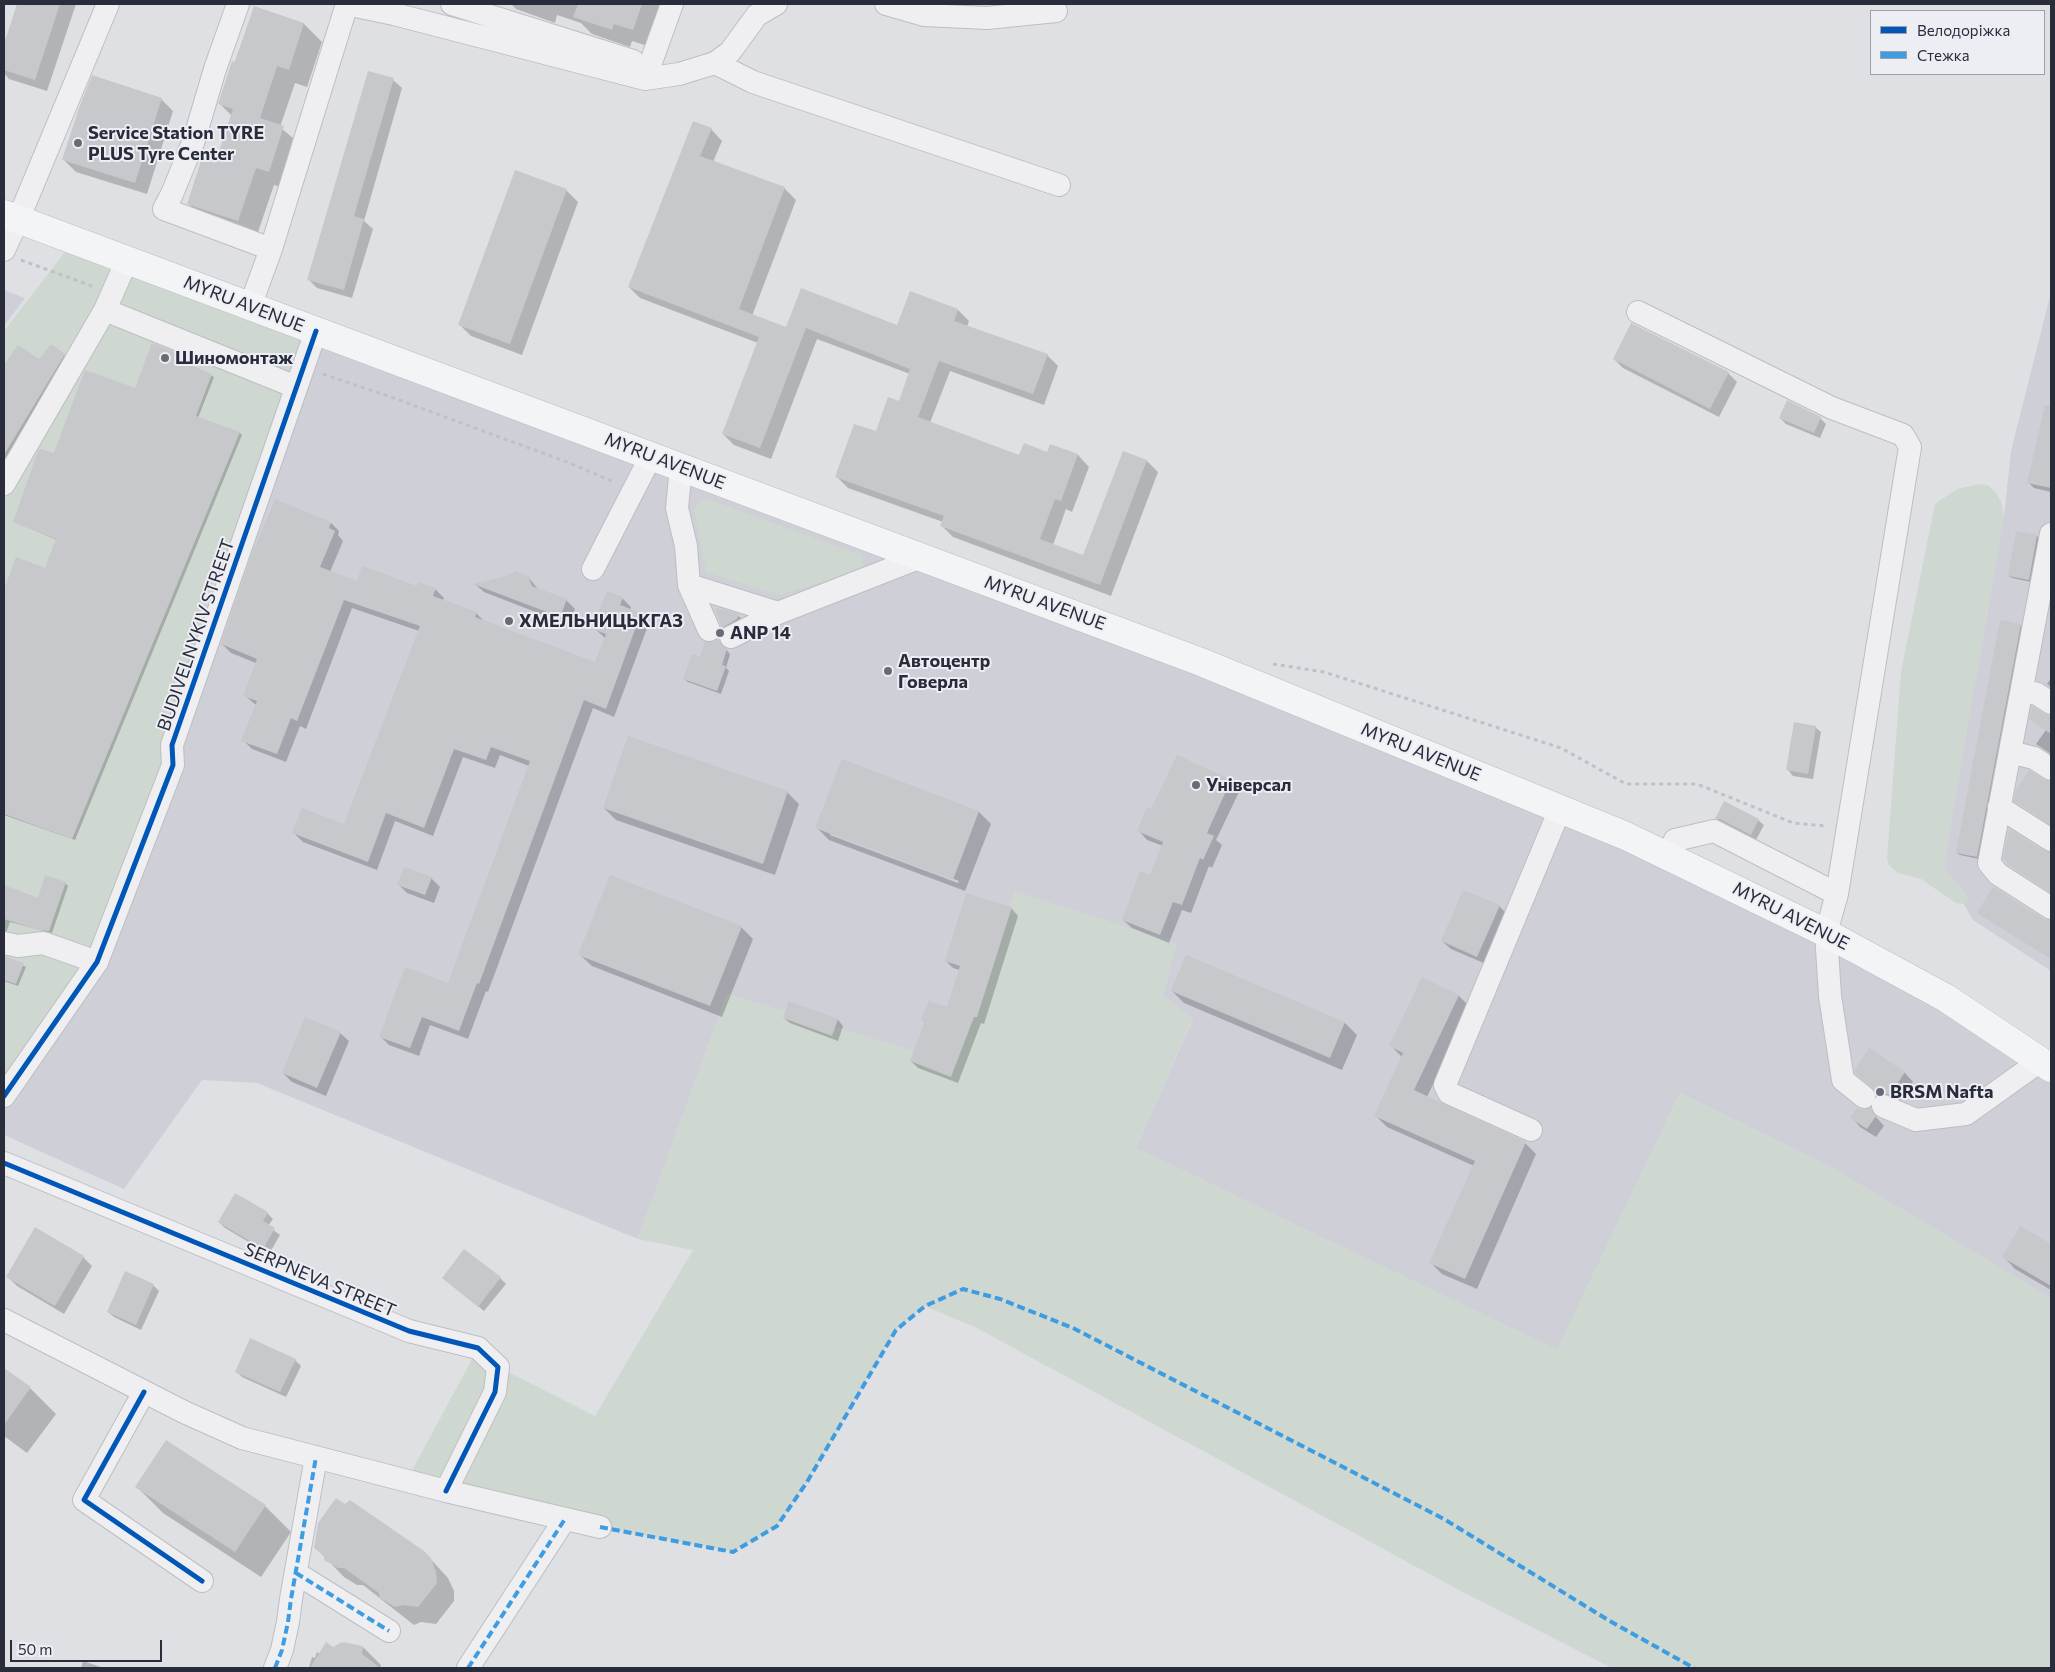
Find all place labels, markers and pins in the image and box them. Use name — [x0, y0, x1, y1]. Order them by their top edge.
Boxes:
place label: Service Station TYRE PLUS Tyre Center — [88, 122, 264, 164]
marker: Service Station TYRE PLUS Tyre Center — [72, 137, 84, 149]
place label: Шиномонтаж — [175, 347, 293, 369]
marker: Шиномонтаж — [159, 352, 171, 364]
place label: ХМЕЛЬНИЦЬКГАЗ — [519, 610, 683, 632]
marker: ХМЕЛЬНИЦЬКГАЗ — [503, 615, 515, 627]
place label: ANP 14 — [730, 622, 791, 644]
marker: ANP 14 — [714, 627, 726, 639]
place label: Автоцентр Говерла — [898, 650, 990, 692]
marker: Автоцентр Говерла — [882, 665, 894, 677]
place label: Універсал — [1206, 774, 1292, 796]
marker: Універсал — [1190, 779, 1202, 791]
place label: BRSM Nafta — [1890, 1081, 1993, 1103]
marker: BRSM Nafta — [1874, 1086, 1886, 1098]

